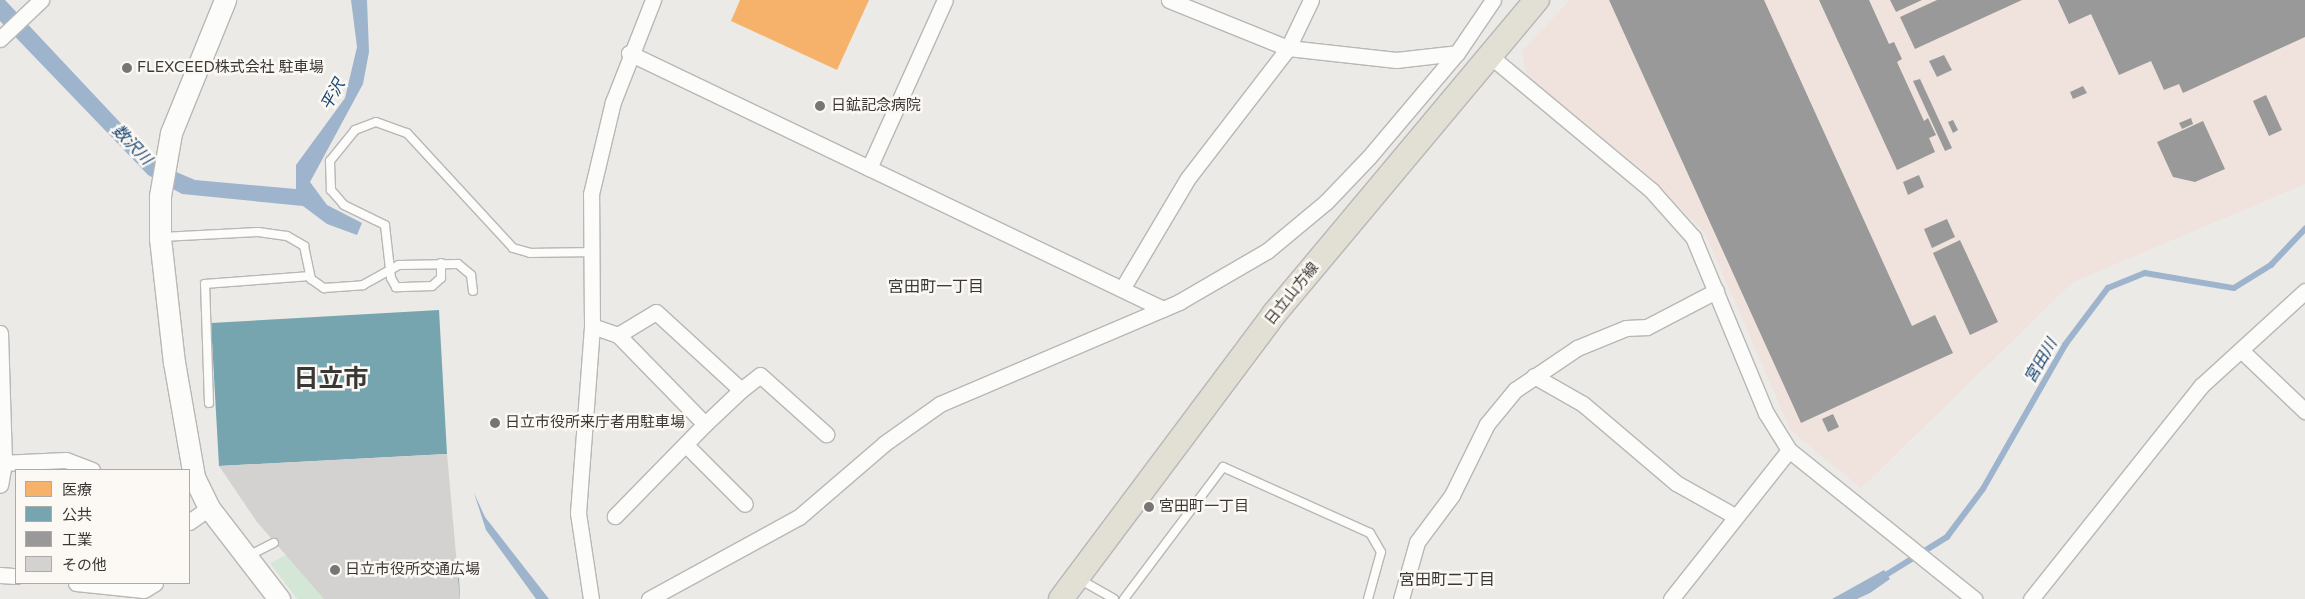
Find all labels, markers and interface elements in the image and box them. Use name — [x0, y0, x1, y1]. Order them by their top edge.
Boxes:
place label: FLEXCEED株式会社 駐車場 — [137, 59, 324, 77]
marker: FLEXCEED株式会社 駐車場 — [121, 62, 133, 74]
water label: 平沢 — [317, 76, 349, 114]
place label: 日鉱記念病院 — [831, 97, 921, 115]
marker: 日鉱記念病院 — [813, 99, 827, 113]
water label: 数沢川 — [108, 121, 156, 169]
street label: 日立山方線 — [1261, 259, 1323, 329]
district label: 宮田町一丁目 — [888, 277, 984, 297]
water label: 宮田川 — [2021, 335, 2061, 387]
district label: 日立市 — [294, 364, 368, 394]
place label: 日立市役所来庁者用駐車場 — [505, 414, 685, 432]
marker: 日立市役所来庁者用駐車場 — [489, 417, 501, 429]
legend — [15, 469, 190, 584]
text: 医療 — [62, 481, 92, 499]
place label: 宮田町一丁目 — [1159, 498, 1249, 516]
marker: 宮田町一丁目 — [1143, 501, 1155, 513]
text: 公共 — [62, 506, 92, 524]
text: 工業 — [62, 531, 92, 549]
text: その他 — [62, 556, 107, 574]
place label: 日立市役所交通広場 — [345, 561, 480, 579]
marker: 日立市役所交通広場 — [329, 564, 341, 576]
district label: 宮田町二丁目 — [1399, 570, 1495, 590]

